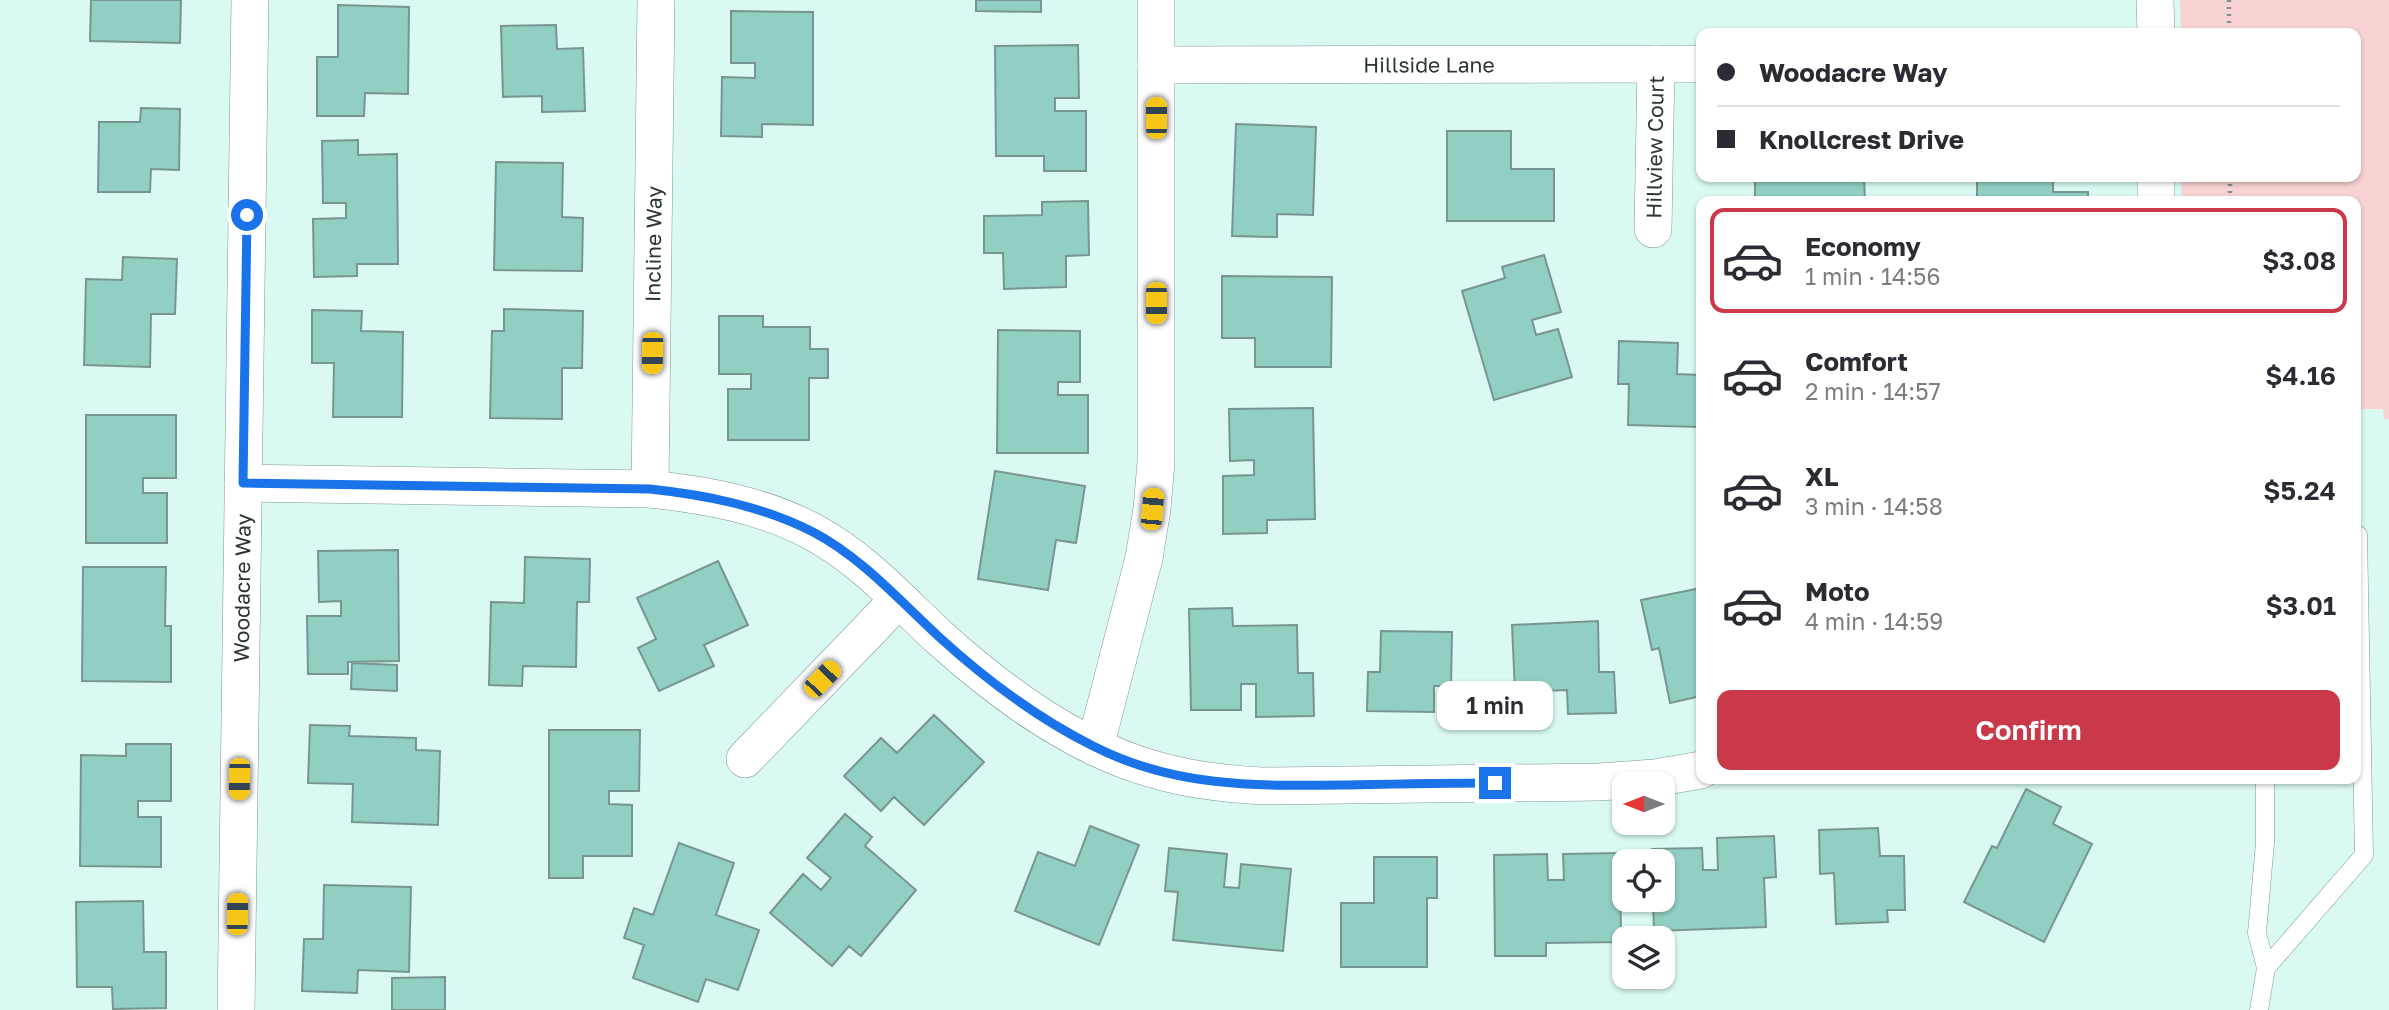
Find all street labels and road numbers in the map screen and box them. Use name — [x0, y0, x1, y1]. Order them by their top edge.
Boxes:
street label: Hillside Lane — [1363, 51, 1495, 78]
street label: Hillview Court — [1640, 75, 1669, 219]
street label: Incline Way — [639, 185, 667, 302]
street label: Woodacre Way — [228, 513, 256, 663]

